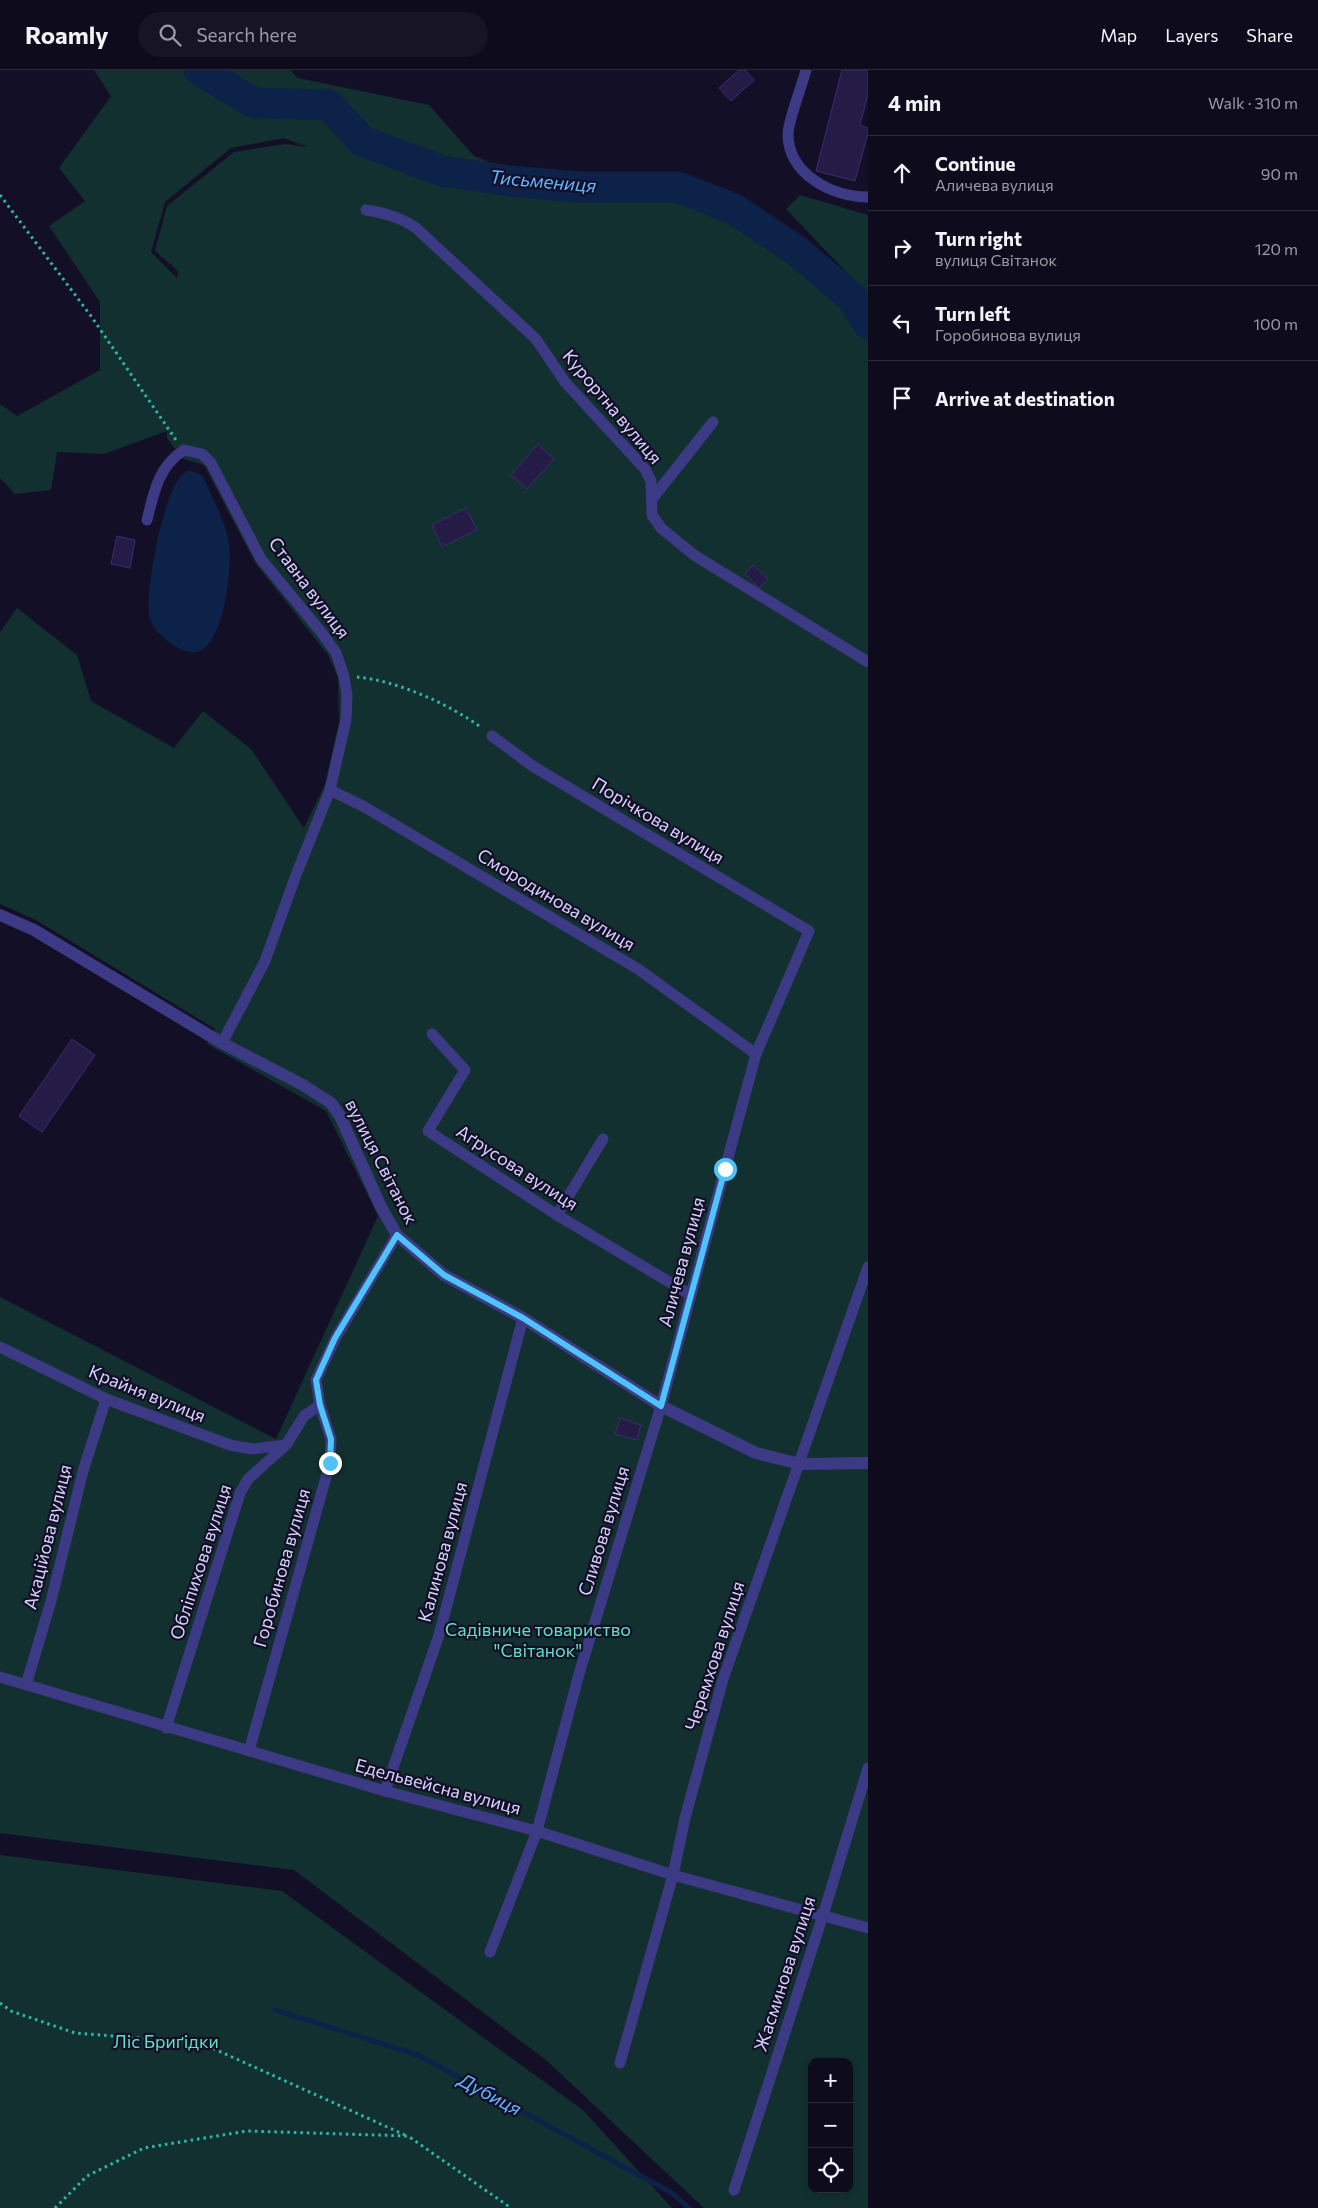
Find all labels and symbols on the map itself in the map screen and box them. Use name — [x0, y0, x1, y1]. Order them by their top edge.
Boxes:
water label: Тисьмениця — [489, 164, 597, 197]
street label: Курортна вулиця — [558, 345, 667, 468]
street label: Ставна вулиця — [265, 532, 355, 642]
street label: Порічкова вулиця — [589, 772, 729, 868]
street label: Смородинова вулиця — [474, 843, 639, 955]
street label: вулиця Світанок — [341, 1095, 423, 1228]
street label: Аґрусова вулиця — [453, 1120, 582, 1215]
route start — [714, 1158, 737, 1181]
street label: Аличева вулиця — [653, 1194, 709, 1329]
street label: Крайня вулиця — [86, 1360, 209, 1427]
route end — [319, 1452, 342, 1475]
street label: Акаційова вулиця — [18, 1462, 76, 1612]
street label: Сливова вулиця — [573, 1463, 633, 1598]
street label: Калинова вулиця — [413, 1479, 471, 1624]
street label: Обліпихова вулиця — [165, 1481, 236, 1642]
street label: Горобинова вулиця — [248, 1486, 314, 1650]
street label: Черемхова вулиця — [680, 1578, 749, 1733]
park label: Садівниче товариство "Світанок" — [445, 1618, 631, 1661]
street label: Едельвейсна вулиця — [353, 1753, 523, 1819]
street label: Жасминова вулиця — [749, 1893, 820, 2054]
park label: Ліс Бриґідки — [113, 2030, 219, 2052]
water label: Дубиця — [453, 2066, 526, 2120]

